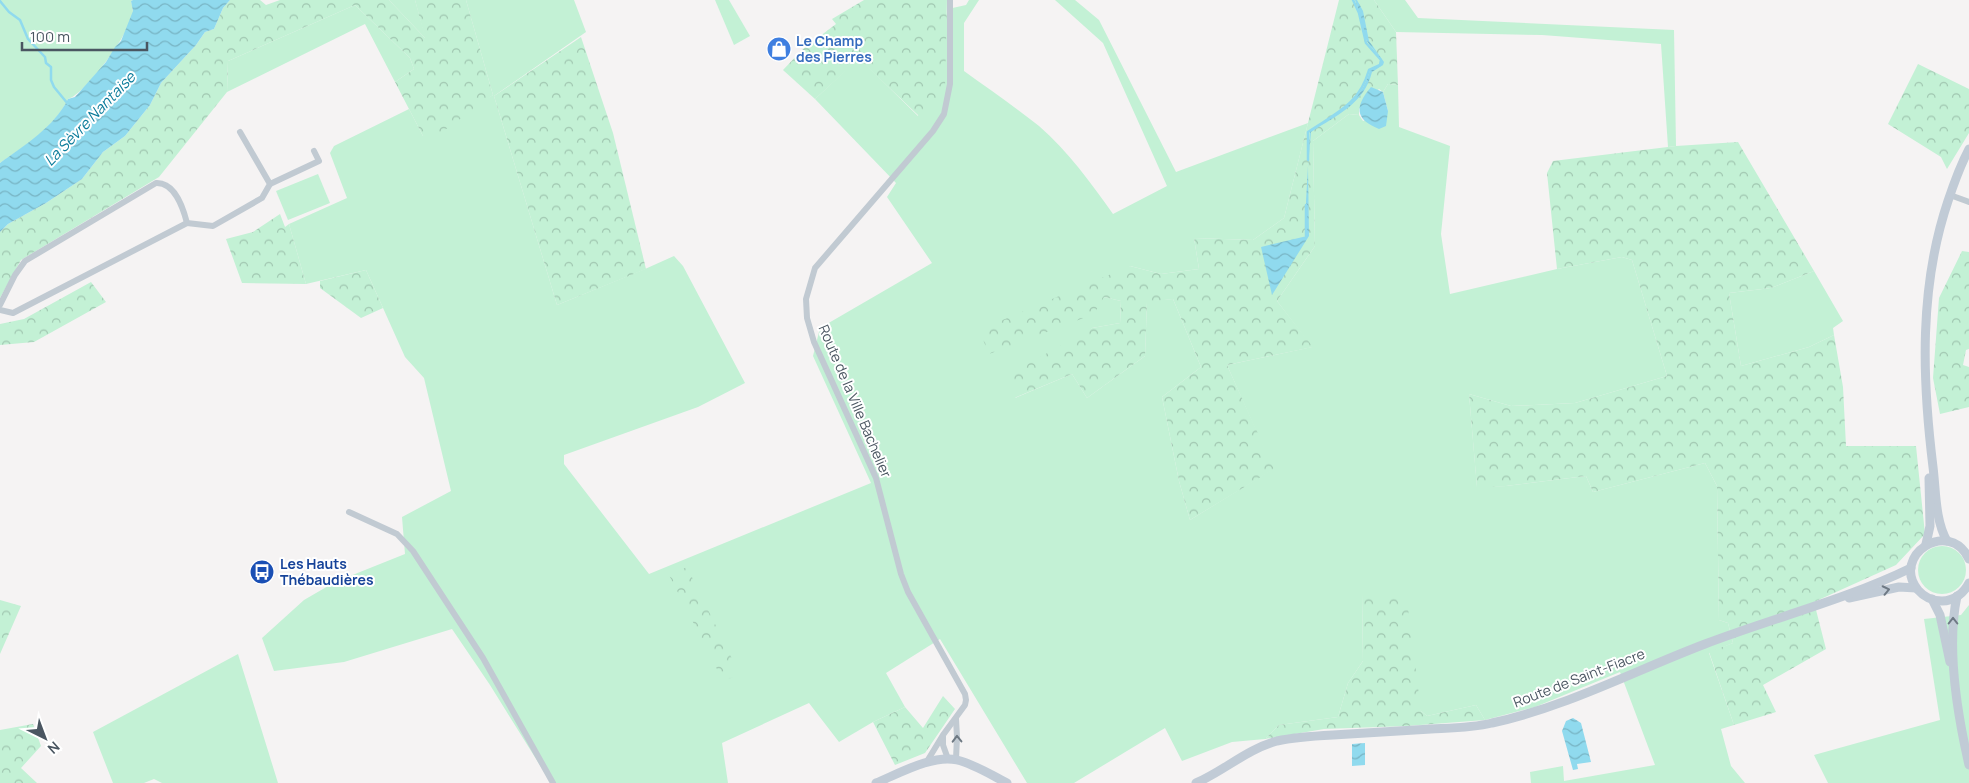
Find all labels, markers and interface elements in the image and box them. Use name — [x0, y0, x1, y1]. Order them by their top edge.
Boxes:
scale bar — [22, 20, 148, 52]
text: 100 m — [30, 26, 70, 47]
place label: Le Champ des Pierres — [796, 31, 872, 66]
shop icon: Le Champ des Pierres — [766, 36, 792, 62]
water label: La Sèvre Nantaise — [39, 66, 141, 170]
street label: Route de la Ville Bachelier — [815, 322, 896, 480]
place label: Les Hauts Thébaudières — [280, 554, 374, 589]
bus stop icon: Les Hauts Thébaudières — [249, 559, 275, 585]
one-way arrow — [1882, 585, 1891, 596]
one-way arrow — [1948, 617, 1958, 625]
street label: Route de Saint-Fiacre — [1510, 644, 1647, 711]
north arrow — [20, 713, 70, 763]
one-way arrow — [952, 735, 962, 742]
text: N — [44, 738, 64, 758]

